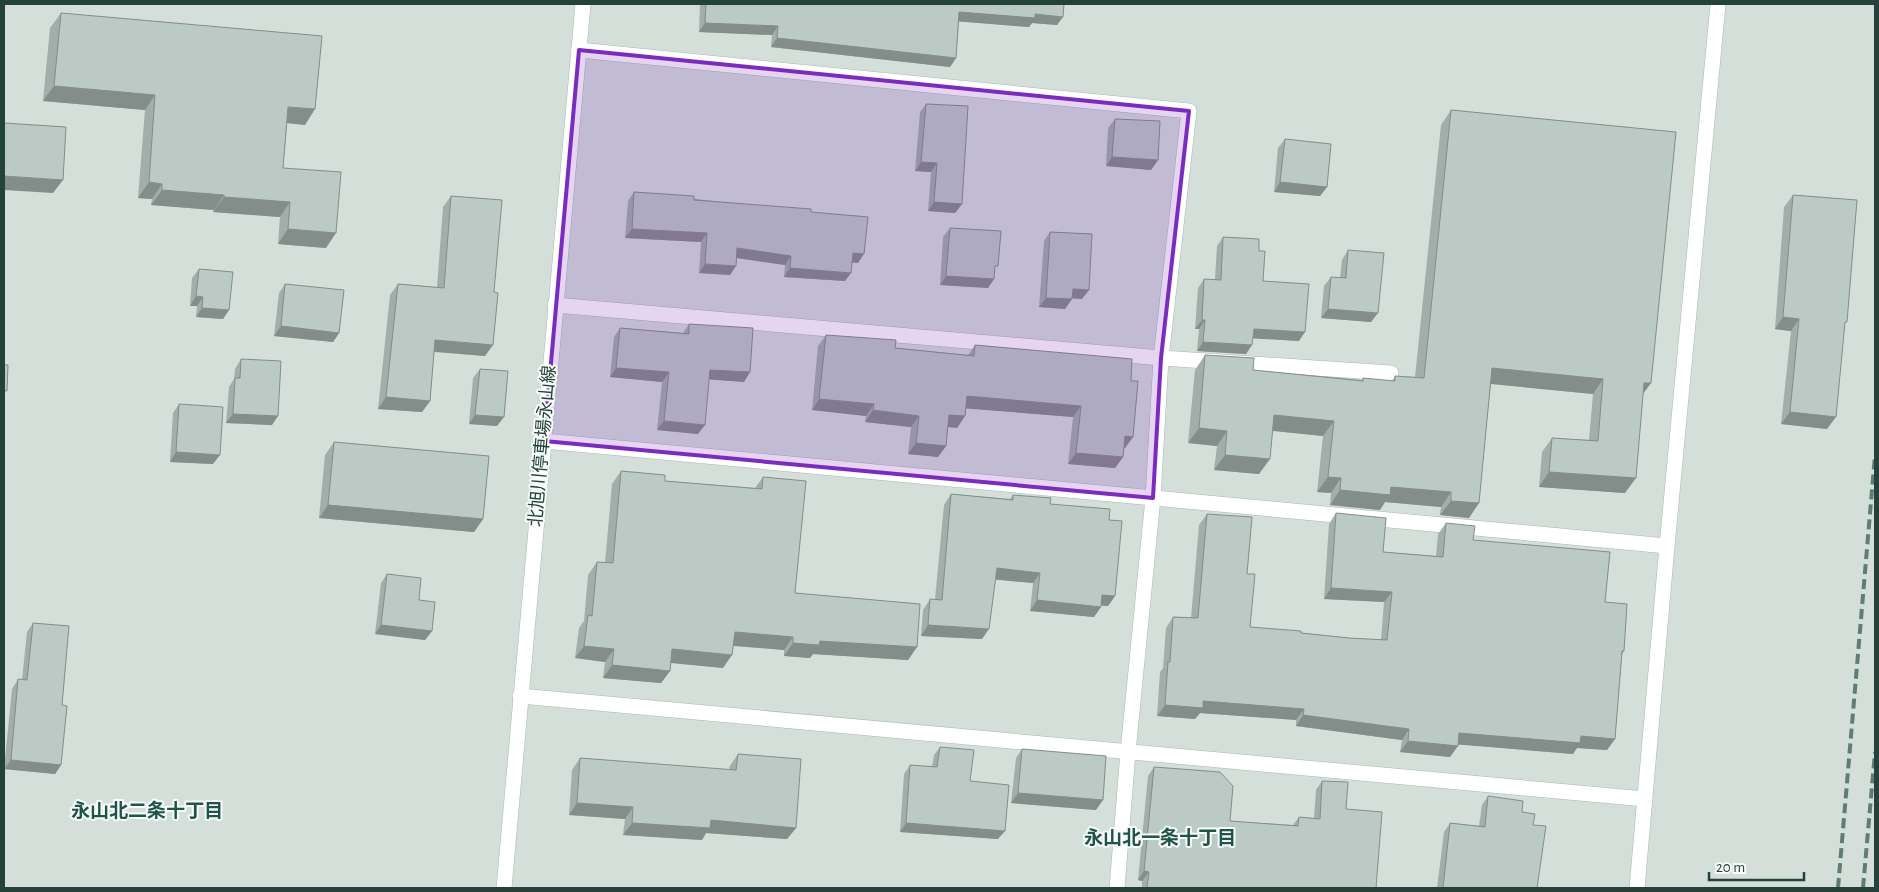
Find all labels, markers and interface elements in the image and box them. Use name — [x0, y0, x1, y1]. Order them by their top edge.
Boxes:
street label: 北旭川停車場永山線 — [525, 364, 559, 527]
district label: 永山北二条十丁目 — [71, 800, 223, 821]
district label: 永山北一条十丁目 — [1084, 827, 1236, 848]
scale bar — [1709, 850, 1804, 882]
text: 20 m — [1716, 860, 1745, 875]

